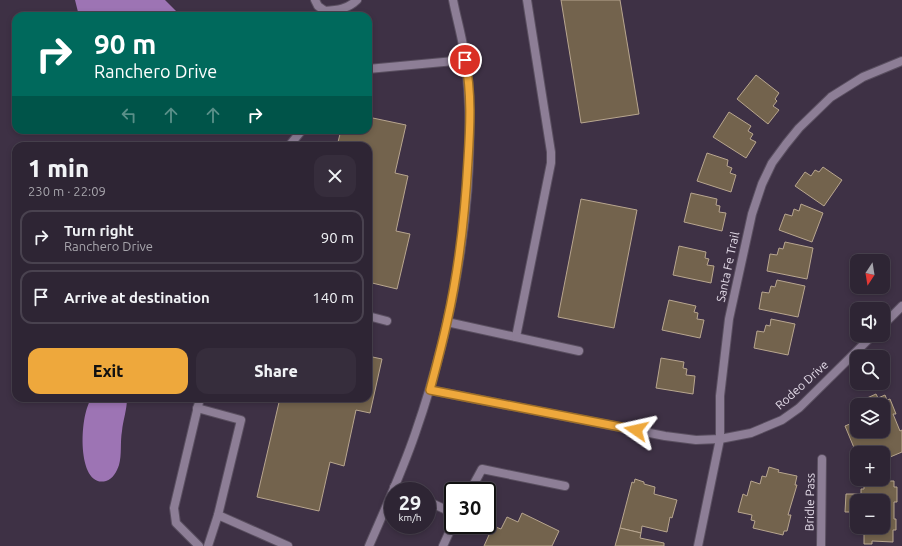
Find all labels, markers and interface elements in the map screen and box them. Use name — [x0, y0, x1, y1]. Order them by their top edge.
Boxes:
icon: right — [28, 28, 80, 80]
text: 90 m — [94, 28, 156, 59]
pin — [448, 43, 482, 77]
icon: arrive — [454, 49, 476, 71]
text: Ranchero Drive — [94, 61, 217, 81]
icon: left — [118, 104, 140, 126]
icon: ahead — [160, 104, 182, 126]
icon: ahead — [202, 104, 224, 126]
icon: right — [244, 104, 266, 126]
text: 1 min — [28, 155, 89, 182]
button: close — [314, 155, 356, 197]
text: 230 m · 22:09 — [28, 184, 106, 198]
text: Turn right — [64, 222, 134, 239]
icon: right — [30, 226, 52, 248]
text: 90 m — [321, 229, 354, 246]
street label: Santa Fe Trail — [714, 231, 741, 303]
text: Ranchero Drive — [64, 239, 153, 253]
north arrow — [850, 254, 890, 294]
map controls — [850, 254, 890, 534]
icon: arrive — [30, 286, 52, 308]
text: Arrive at destination — [64, 289, 210, 306]
text: 140 m — [312, 289, 354, 306]
button: sound — [850, 302, 890, 342]
button: Exit — [28, 348, 188, 394]
button: Share — [196, 348, 356, 394]
button: search — [850, 350, 890, 390]
street label: Rodeo Drive — [773, 358, 831, 412]
button: layers — [850, 398, 890, 438]
position arrow — [615, 409, 657, 451]
button: + — [850, 446, 890, 486]
street label: Bridle Pass — [802, 473, 817, 531]
speed limit sign: 30 — [444, 482, 496, 534]
text: 29 — [399, 491, 421, 514]
button: − — [850, 494, 890, 534]
text: km/h — [398, 512, 422, 523]

